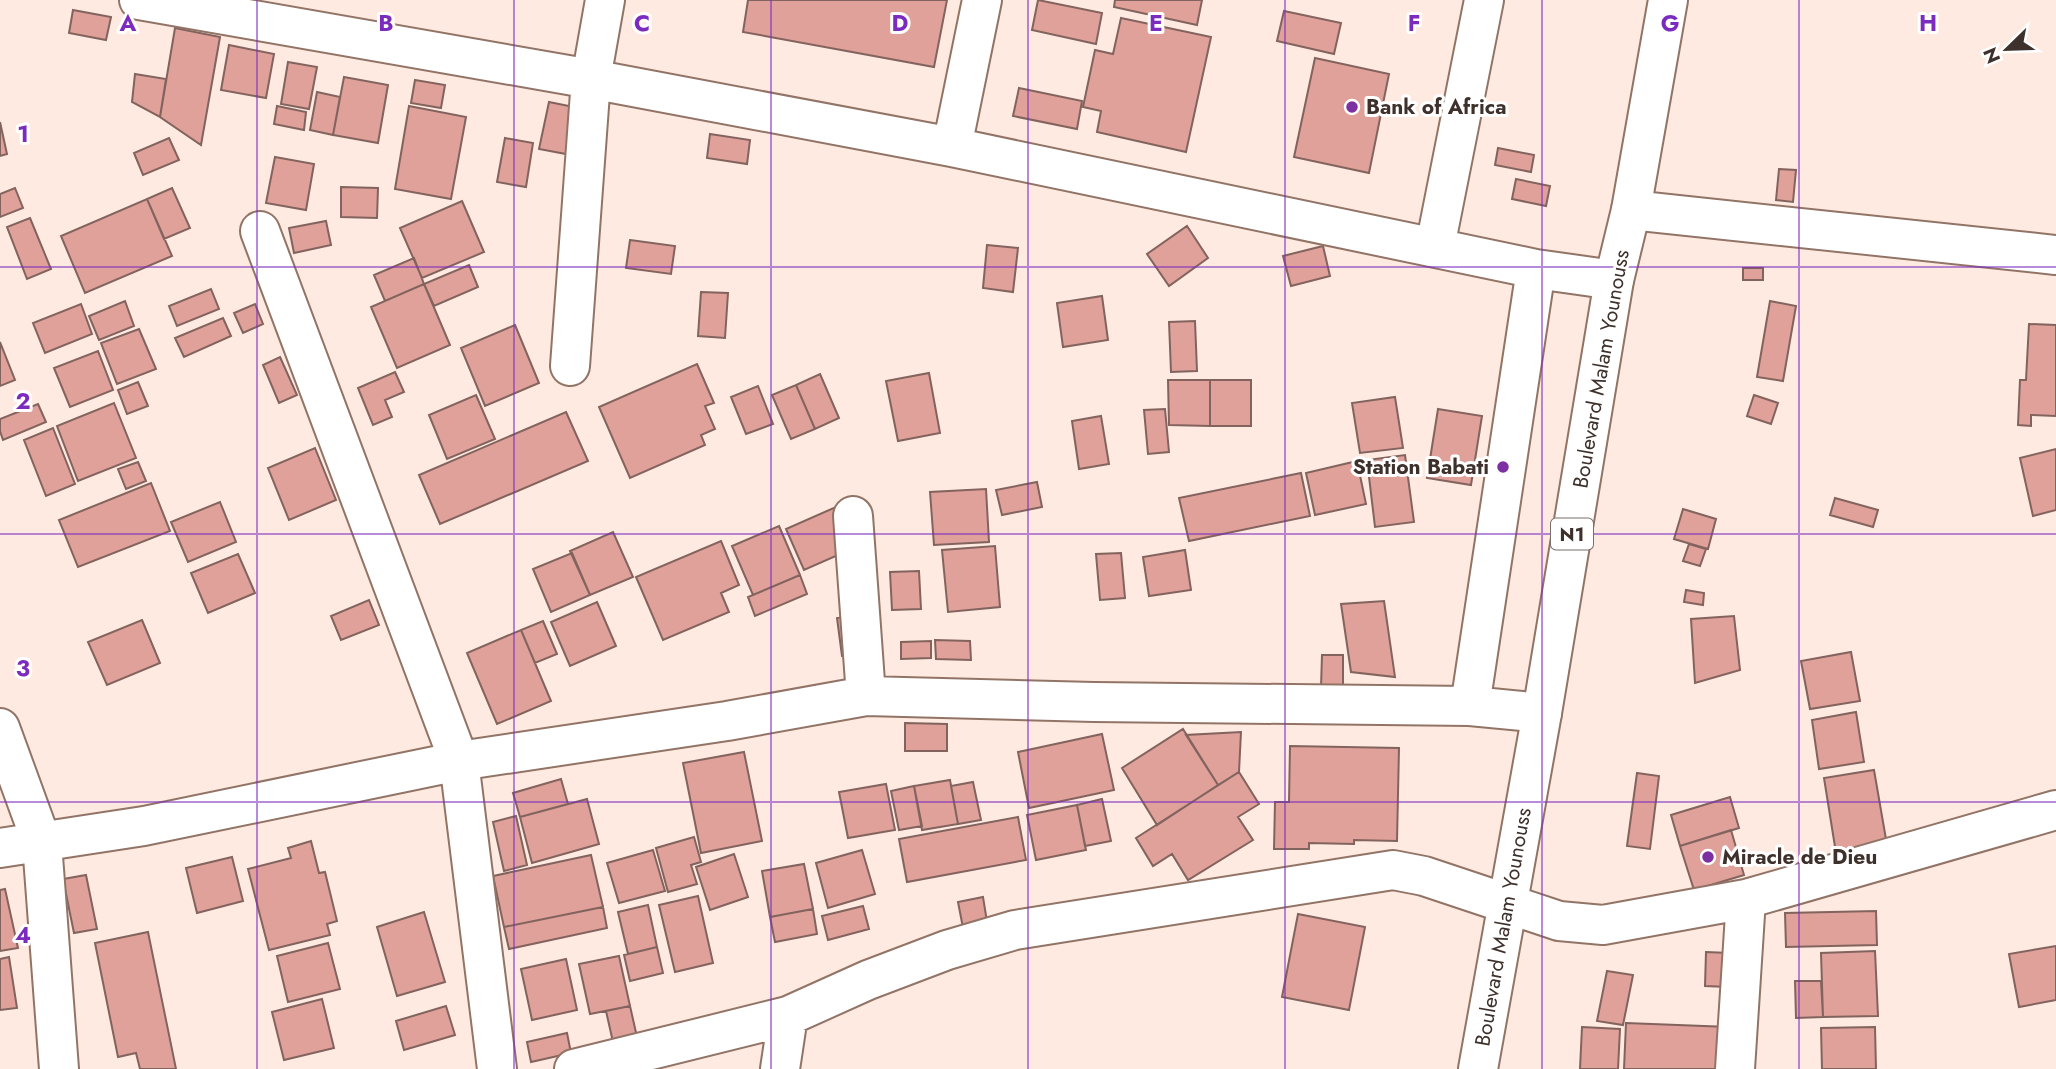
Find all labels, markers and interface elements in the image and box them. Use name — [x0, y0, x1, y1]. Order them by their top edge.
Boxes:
text: A — [119, 6, 137, 40]
text: B — [378, 6, 394, 40]
text: C — [634, 6, 650, 40]
text: D — [892, 6, 909, 40]
text: E — [1149, 6, 1163, 40]
text: F — [1408, 6, 1420, 40]
text: G — [1661, 6, 1679, 40]
text: H — [1919, 6, 1937, 40]
north arrow — [1972, 14, 2042, 84]
text: N — [1976, 43, 2007, 68]
place label: Bank of Africa — [1366, 92, 1506, 122]
marker: Bank of Africa — [1344, 99, 1360, 115]
text: 1 — [17, 117, 29, 151]
street label: Boulevard Malam Younouss — [1565, 247, 1637, 491]
text: 2 — [15, 384, 31, 418]
place label: Station Babati — [1353, 452, 1489, 482]
marker: Station Babati — [1495, 459, 1511, 475]
road number: N1 — [1551, 519, 1593, 550]
text: 3 — [16, 651, 30, 685]
street label: Boulevard Malam Younouss — [1467, 805, 1539, 1049]
place label: Miracle de Dieu — [1722, 842, 1877, 872]
marker: Miracle de Dieu — [1700, 849, 1716, 865]
text: 4 — [15, 918, 31, 952]

